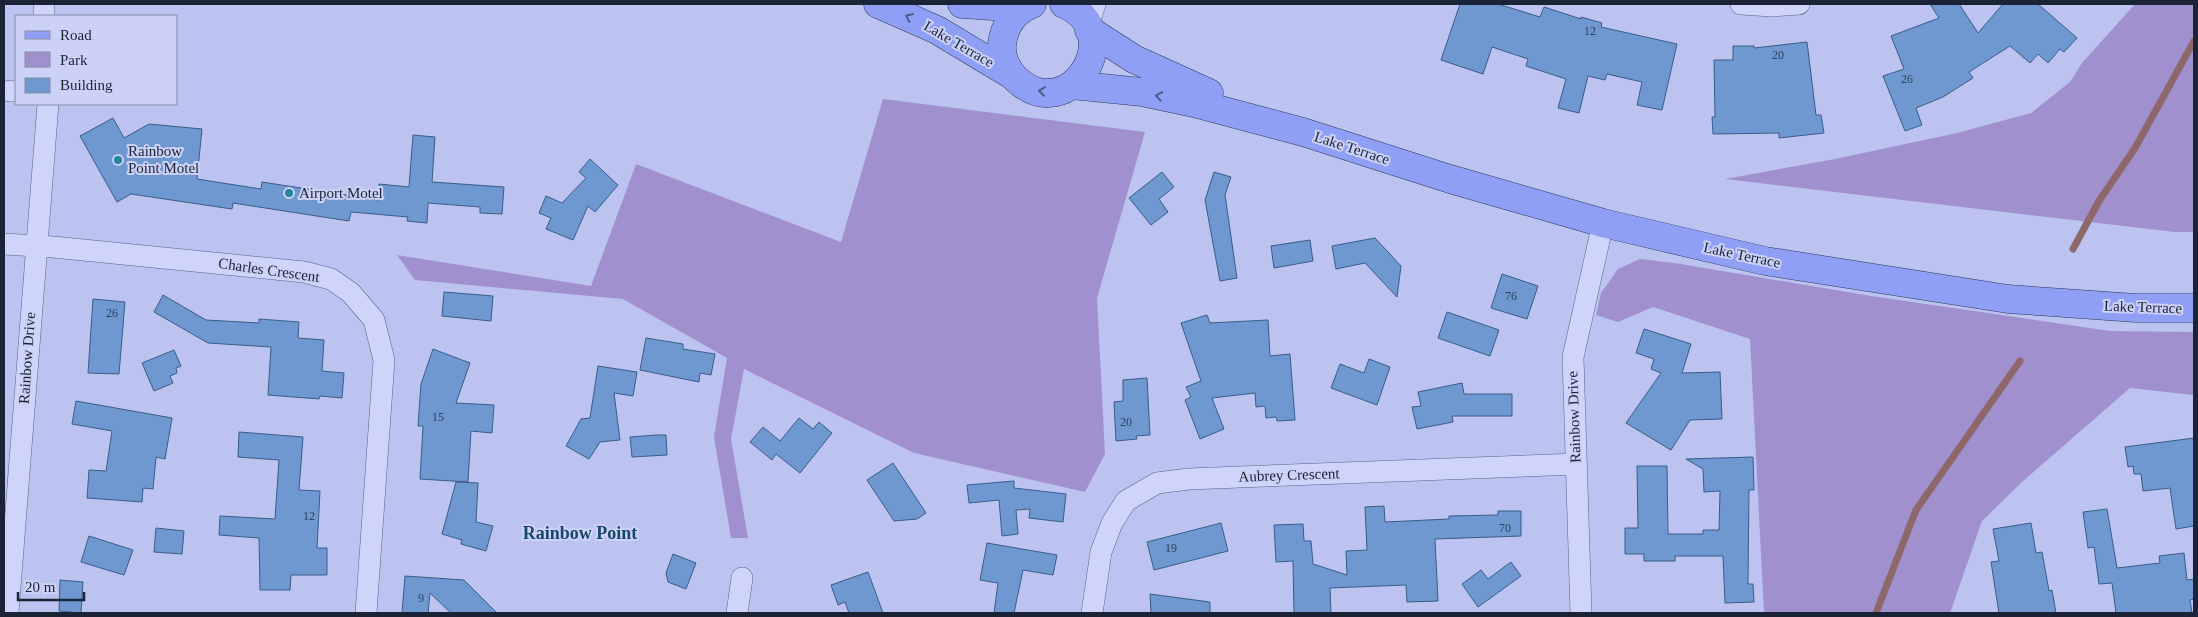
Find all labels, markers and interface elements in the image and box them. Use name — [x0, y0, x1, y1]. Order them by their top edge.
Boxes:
one-way arrow — [905, 13, 914, 23]
legend — [15, 15, 178, 105]
street label: Lake Terrace — [921, 18, 997, 71]
house number: 12 — [1584, 24, 1596, 38]
text: Road — [60, 27, 92, 43]
house number: 20 — [1772, 48, 1784, 62]
text: Park — [60, 52, 88, 68]
house number: 26 — [1901, 72, 1913, 86]
text: Building — [60, 77, 113, 93]
one-way arrow — [1037, 86, 1045, 97]
one-way arrow — [1155, 91, 1164, 101]
street label: Lake Terrace — [1312, 128, 1392, 168]
place label: Rainbow Point Motel — [128, 143, 199, 176]
marker: Rainbow Point Motel — [112, 154, 124, 166]
place label: Airport Motel — [299, 185, 383, 201]
marker: Airport Motel — [283, 187, 295, 199]
street label: Lake Terrace — [1702, 239, 1782, 271]
street label: Charles Crescent — [217, 255, 321, 285]
house number: 76 — [1505, 289, 1517, 303]
street label: Lake Terrace — [2104, 298, 2183, 316]
house number: 26 — [106, 306, 118, 320]
street label: Rainbow Drive — [16, 311, 38, 404]
street label: Rainbow Drive — [1564, 370, 1584, 463]
house number: 15 — [432, 410, 444, 424]
house number: 20 — [1120, 415, 1132, 429]
street label: Aubrey Crescent — [1238, 465, 1341, 485]
house number: 12 — [303, 509, 315, 523]
house number: 70 — [1499, 521, 1511, 535]
district label: Rainbow Point — [523, 523, 637, 543]
house number: 19 — [1165, 541, 1177, 555]
scale bar — [18, 570, 84, 602]
text: 20 m — [25, 579, 56, 595]
house number: 9 — [418, 591, 424, 605]

